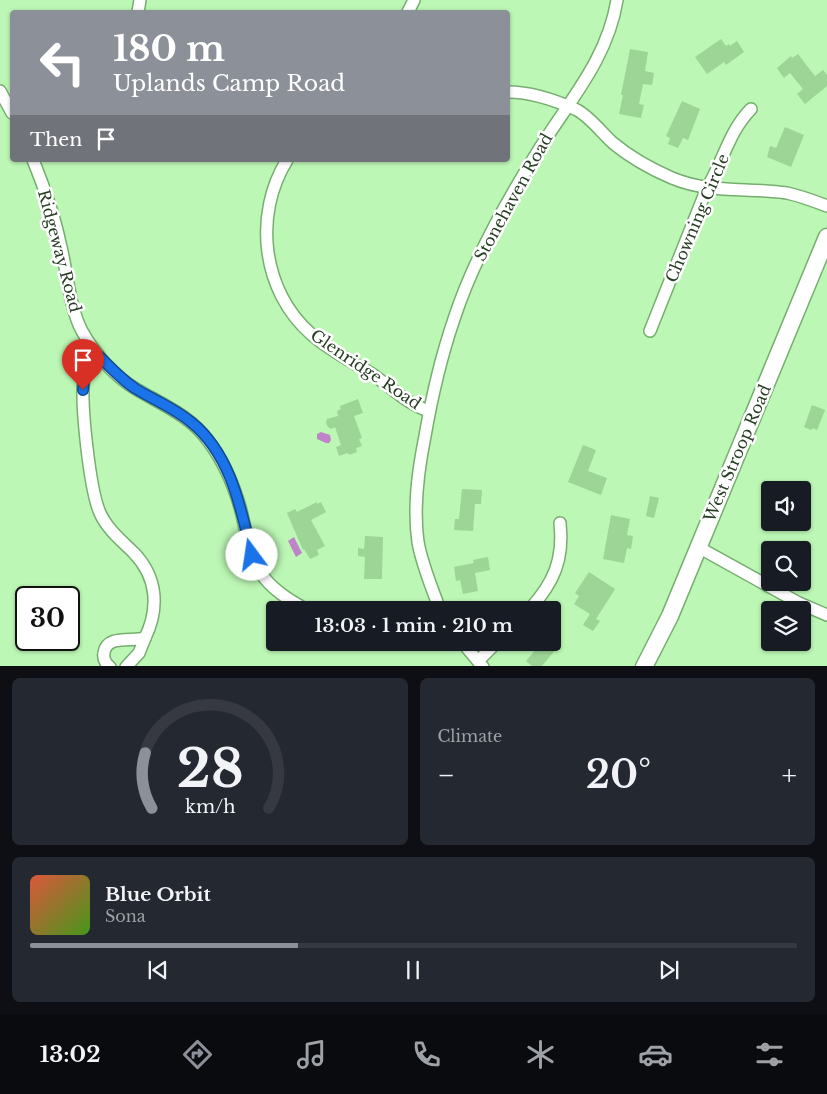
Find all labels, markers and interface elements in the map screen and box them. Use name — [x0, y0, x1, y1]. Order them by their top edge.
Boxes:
text: 180 m — [113, 27, 225, 70]
icon: left — [30, 30, 95, 95]
text: Uplands Camp Road — [113, 70, 345, 97]
icon: arrive — [92, 125, 120, 153]
text: Then — [30, 128, 82, 151]
street label: Stonehaven Road — [470, 129, 557, 264]
street label: Chowning Circle — [661, 151, 733, 285]
street label: Ridgeway Road — [34, 187, 86, 315]
street label: Glenridge Road — [307, 325, 425, 413]
pin — [62, 339, 104, 390]
icon: arrive — [69, 346, 97, 374]
street label: West Stroop Road — [699, 381, 775, 526]
map controls — [761, 481, 811, 651]
button: sound — [761, 481, 811, 531]
position arrow — [225, 528, 277, 580]
button: search — [761, 541, 811, 591]
speed limit sign: 30 — [15, 586, 80, 651]
button: layers — [761, 601, 811, 651]
text: 13:03 · 1 min · 210 m — [314, 614, 513, 637]
text: Climate — [438, 726, 502, 746]
text: 28 — [176, 737, 243, 801]
text: 20° — [586, 751, 651, 798]
text: − — [438, 758, 455, 793]
text: + — [782, 758, 797, 793]
text: km/h — [184, 796, 235, 818]
text: Blue Orbit — [105, 883, 211, 906]
text: Sona — [105, 906, 146, 926]
icon: previous — [144, 956, 172, 984]
icon: pause — [399, 956, 427, 984]
icon: next — [655, 956, 683, 984]
icon: directions — [180, 1037, 215, 1072]
icon: music — [294, 1037, 329, 1072]
icon: phone — [409, 1037, 444, 1072]
icon: climate — [523, 1037, 558, 1072]
icon: car — [638, 1037, 673, 1072]
icon: filters — [752, 1037, 787, 1072]
text: 13:02 — [40, 1041, 101, 1068]

